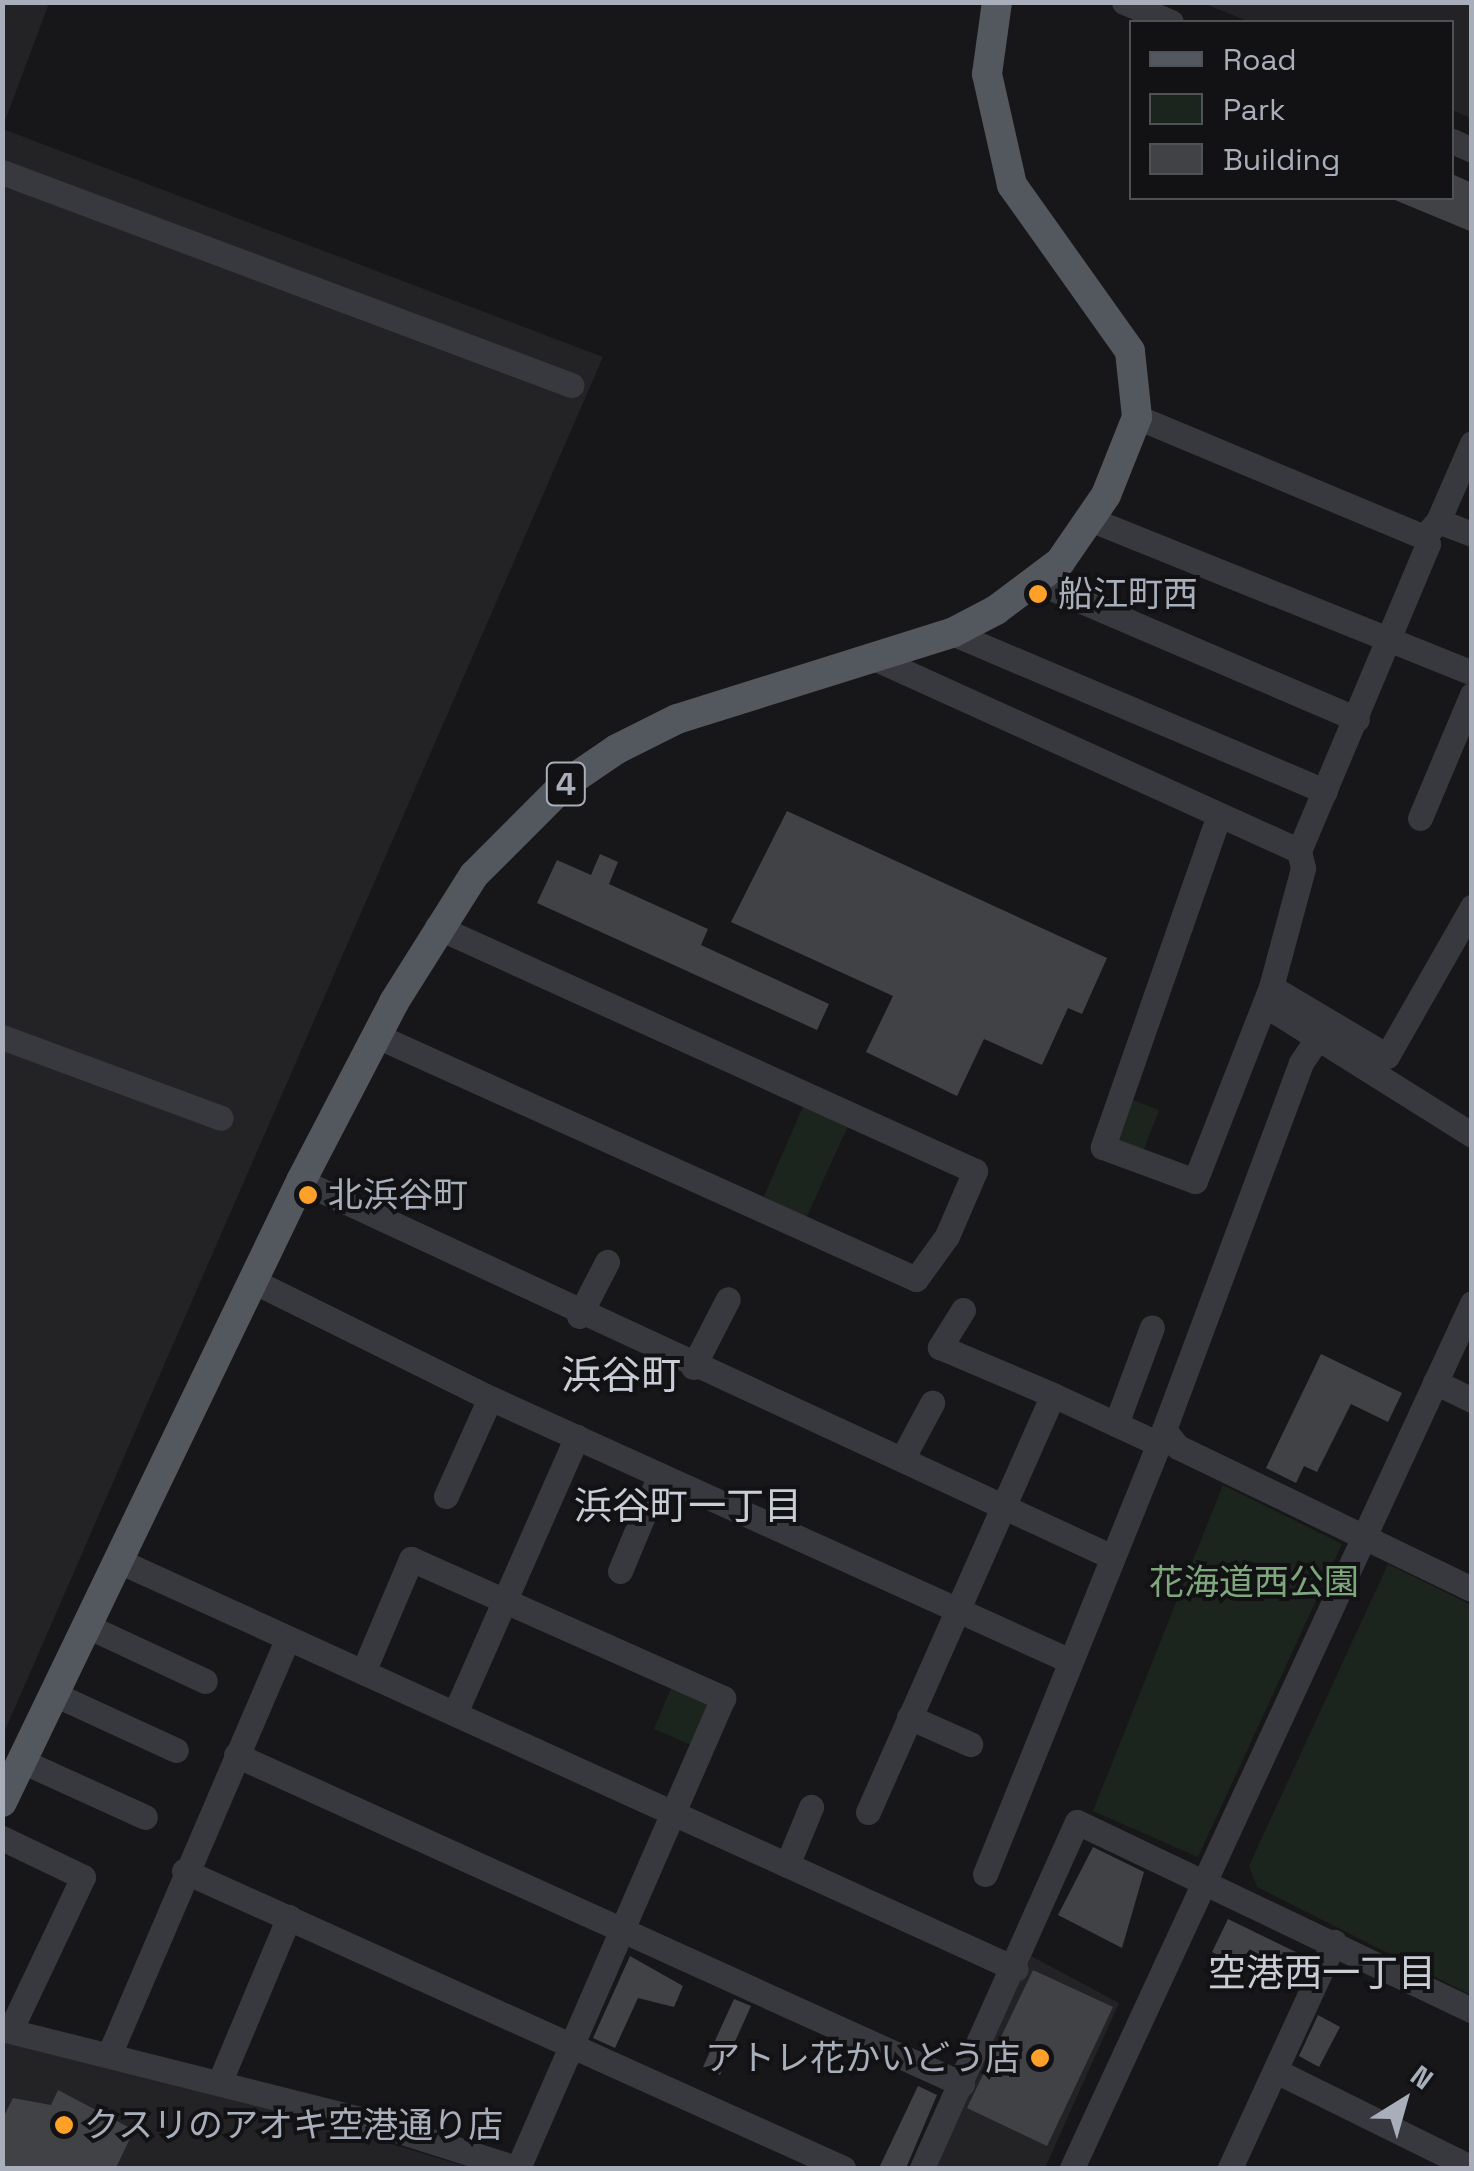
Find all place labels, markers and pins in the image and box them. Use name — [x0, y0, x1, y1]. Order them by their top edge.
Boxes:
place label: 船江町西 — [1058, 573, 1198, 615]
marker: 船江町西 — [1027, 583, 1049, 605]
place label: 北浜谷町 — [328, 1174, 468, 1216]
marker: 北浜谷町 — [297, 1184, 319, 1206]
place label: アトレ花かいどう店 — [705, 2037, 1020, 2079]
marker: アトレ花かいどう店 — [1029, 2047, 1051, 2069]
place label: クスリのアオキ空港通り店 — [84, 2104, 504, 2146]
marker: クスリのアオキ空港通り店 — [53, 2114, 75, 2136]

